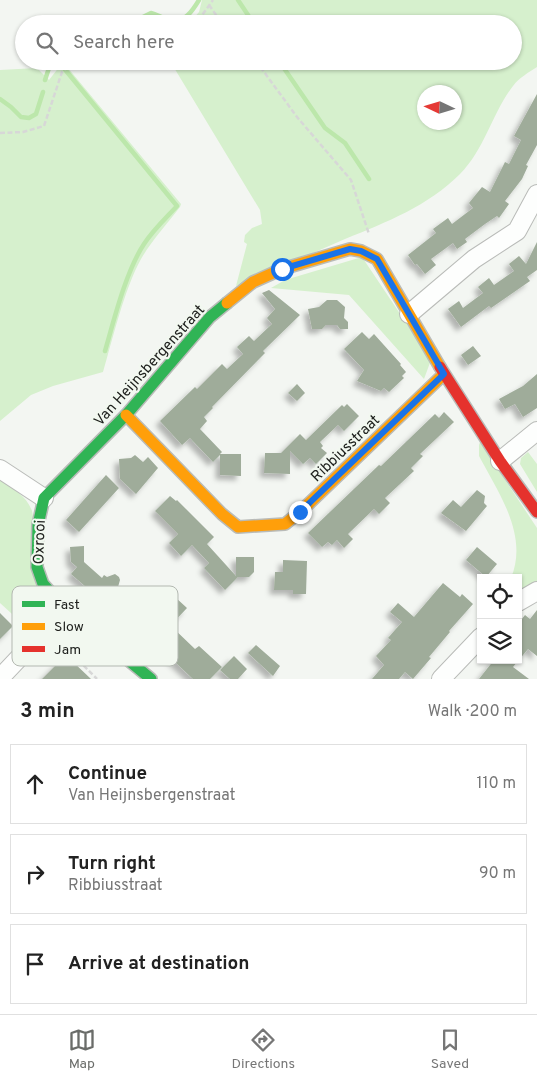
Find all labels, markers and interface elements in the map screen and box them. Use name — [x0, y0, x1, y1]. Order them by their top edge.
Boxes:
search box — [15, 15, 522, 70]
icon: search — [33, 29, 61, 57]
text: Search here — [73, 31, 175, 55]
north arrow — [417, 85, 462, 130]
route start — [271, 258, 294, 281]
street label: Van Heijnsbergenstraat — [90, 301, 210, 431]
street label: Ribbiusstraat — [308, 411, 385, 487]
route end — [289, 501, 312, 524]
street label: Oxrooi — [30, 519, 51, 565]
map controls — [477, 574, 522, 664]
button: locate — [477, 574, 522, 619]
legend — [12, 586, 178, 666]
text: Fast — [54, 597, 80, 614]
text: Slow — [54, 619, 84, 636]
button: layers — [477, 619, 522, 664]
text: Jam — [54, 642, 81, 659]
text: 3 min — [20, 698, 75, 725]
text: Walk · 200 m — [428, 702, 517, 722]
text: Continue — [68, 762, 147, 786]
icon: ahead — [21, 770, 49, 798]
text: 110 m — [476, 774, 516, 794]
text: Van Heijnsbergenstraat — [68, 786, 236, 806]
text: Turn right — [68, 852, 156, 876]
icon: right — [21, 860, 49, 888]
text: 90 m — [479, 864, 516, 884]
text: Ribbiusstraat — [68, 876, 163, 896]
icon: arrive — [21, 950, 49, 978]
text: Arrive at destination — [68, 952, 249, 976]
tab: Map — [68, 1026, 96, 1073]
tab: Directions — [231, 1026, 295, 1073]
tab: Saved — [431, 1026, 469, 1073]

